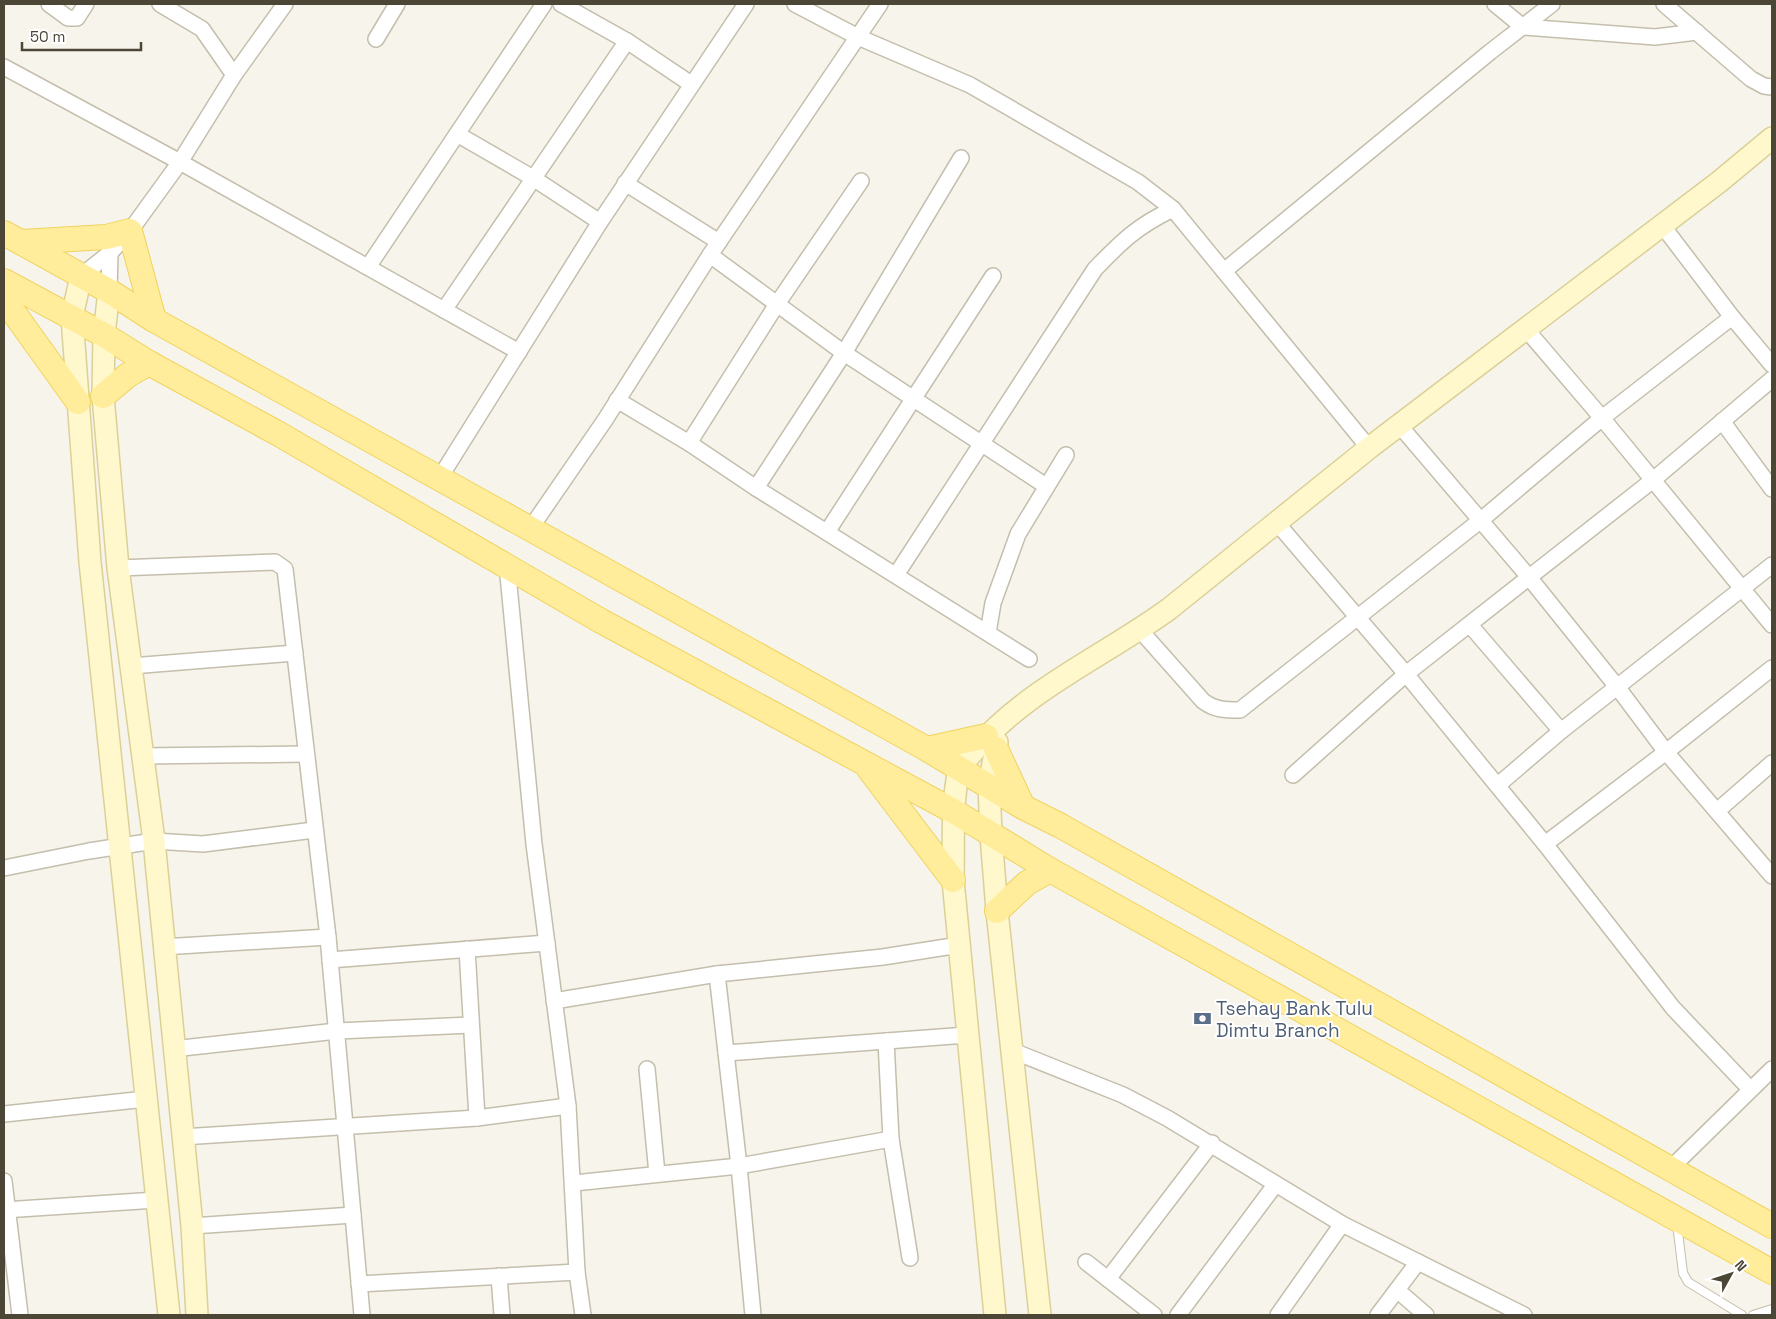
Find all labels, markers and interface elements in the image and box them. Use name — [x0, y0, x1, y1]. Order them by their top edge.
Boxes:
scale bar — [22, 20, 141, 52]
text: 50 m — [30, 27, 65, 46]
place label: Tsehay Bank Tulu Dimtu Branch — [1216, 996, 1373, 1043]
bank icon: Tsehay Bank Tulu Dimtu Branch — [1192, 1009, 1212, 1029]
north arrow — [1706, 1249, 1756, 1299]
text: N — [1731, 1256, 1751, 1275]

